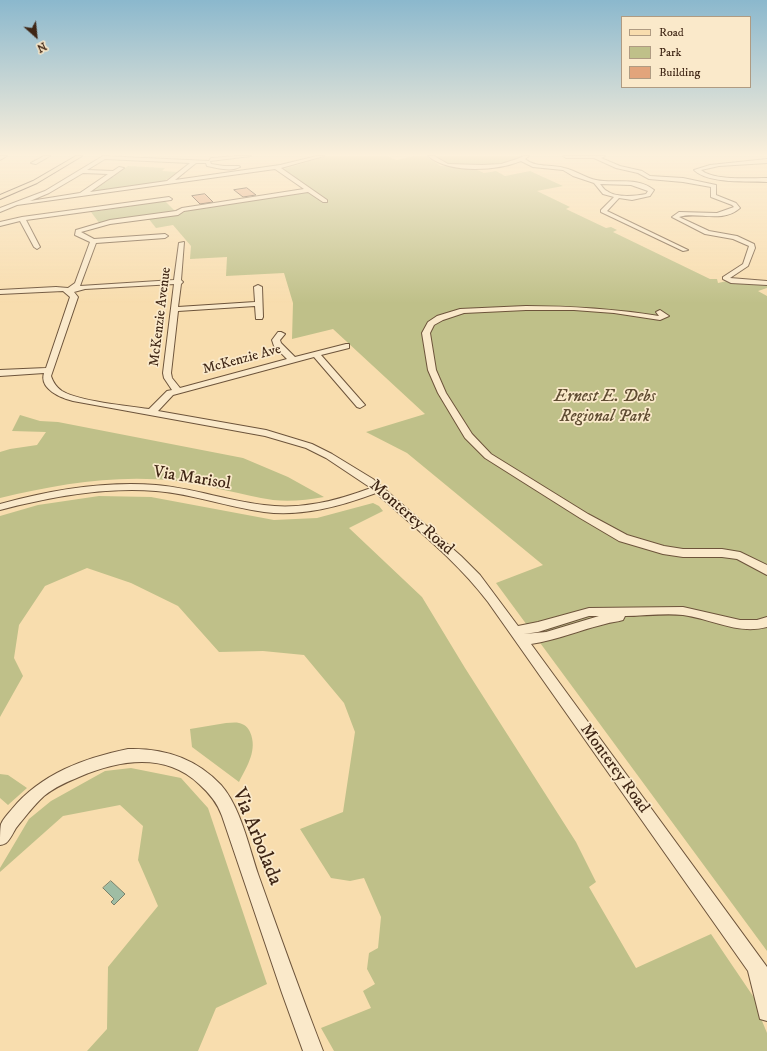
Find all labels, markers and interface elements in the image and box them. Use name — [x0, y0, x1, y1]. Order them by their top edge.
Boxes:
north arrow — [16, 16, 56, 56]
legend — [621, 16, 751, 88]
text: Road — [659, 25, 684, 40]
text: N — [34, 38, 49, 55]
text: Park — [659, 45, 681, 60]
text: Building — [659, 65, 700, 80]
street label: McKenzie Avenue — [147, 266, 175, 368]
street label: McKenzie Ave — [201, 341, 283, 379]
park label: Ernest E. Debs Regional Park — [554, 387, 656, 427]
street label: Via Marisol — [152, 463, 232, 495]
street label: Monterey Road — [365, 476, 457, 560]
street label: Monterey Road — [575, 720, 653, 818]
street label: Via Arbolada — [226, 785, 286, 889]

